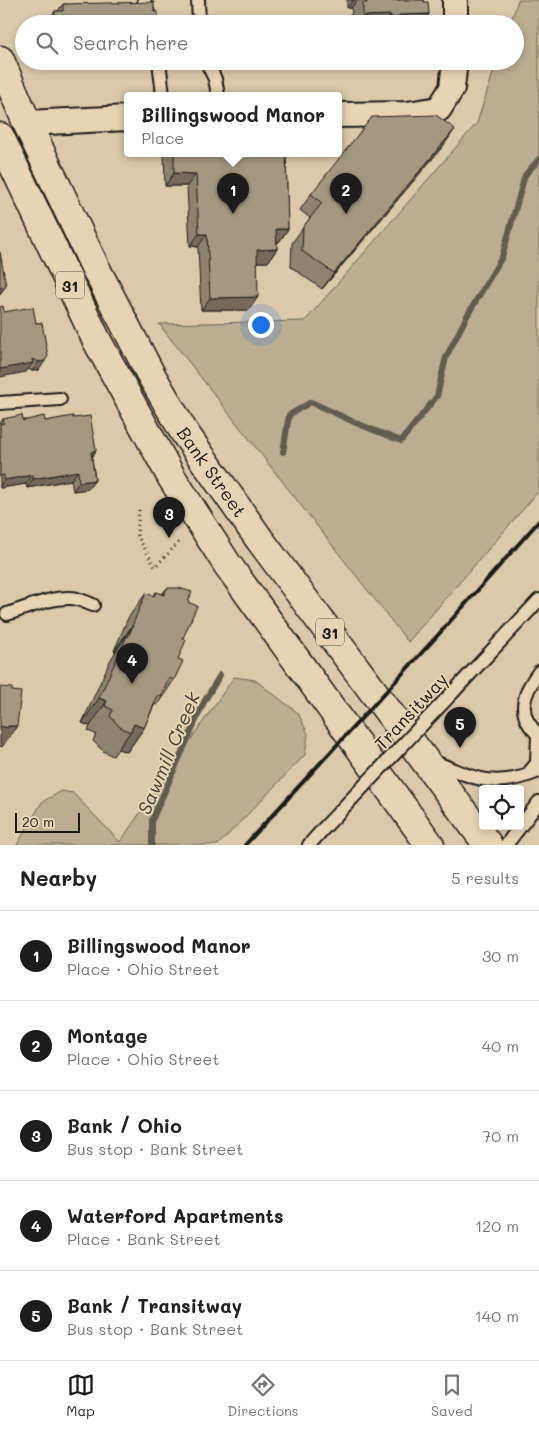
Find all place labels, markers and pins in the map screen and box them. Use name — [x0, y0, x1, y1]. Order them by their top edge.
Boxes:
pin: 1 — [217, 173, 249, 214]
pin: 2 — [330, 173, 362, 214]
pin: 3 — [153, 497, 185, 538]
pin: 4 — [116, 643, 148, 684]
pin: 5 — [444, 707, 476, 748]

